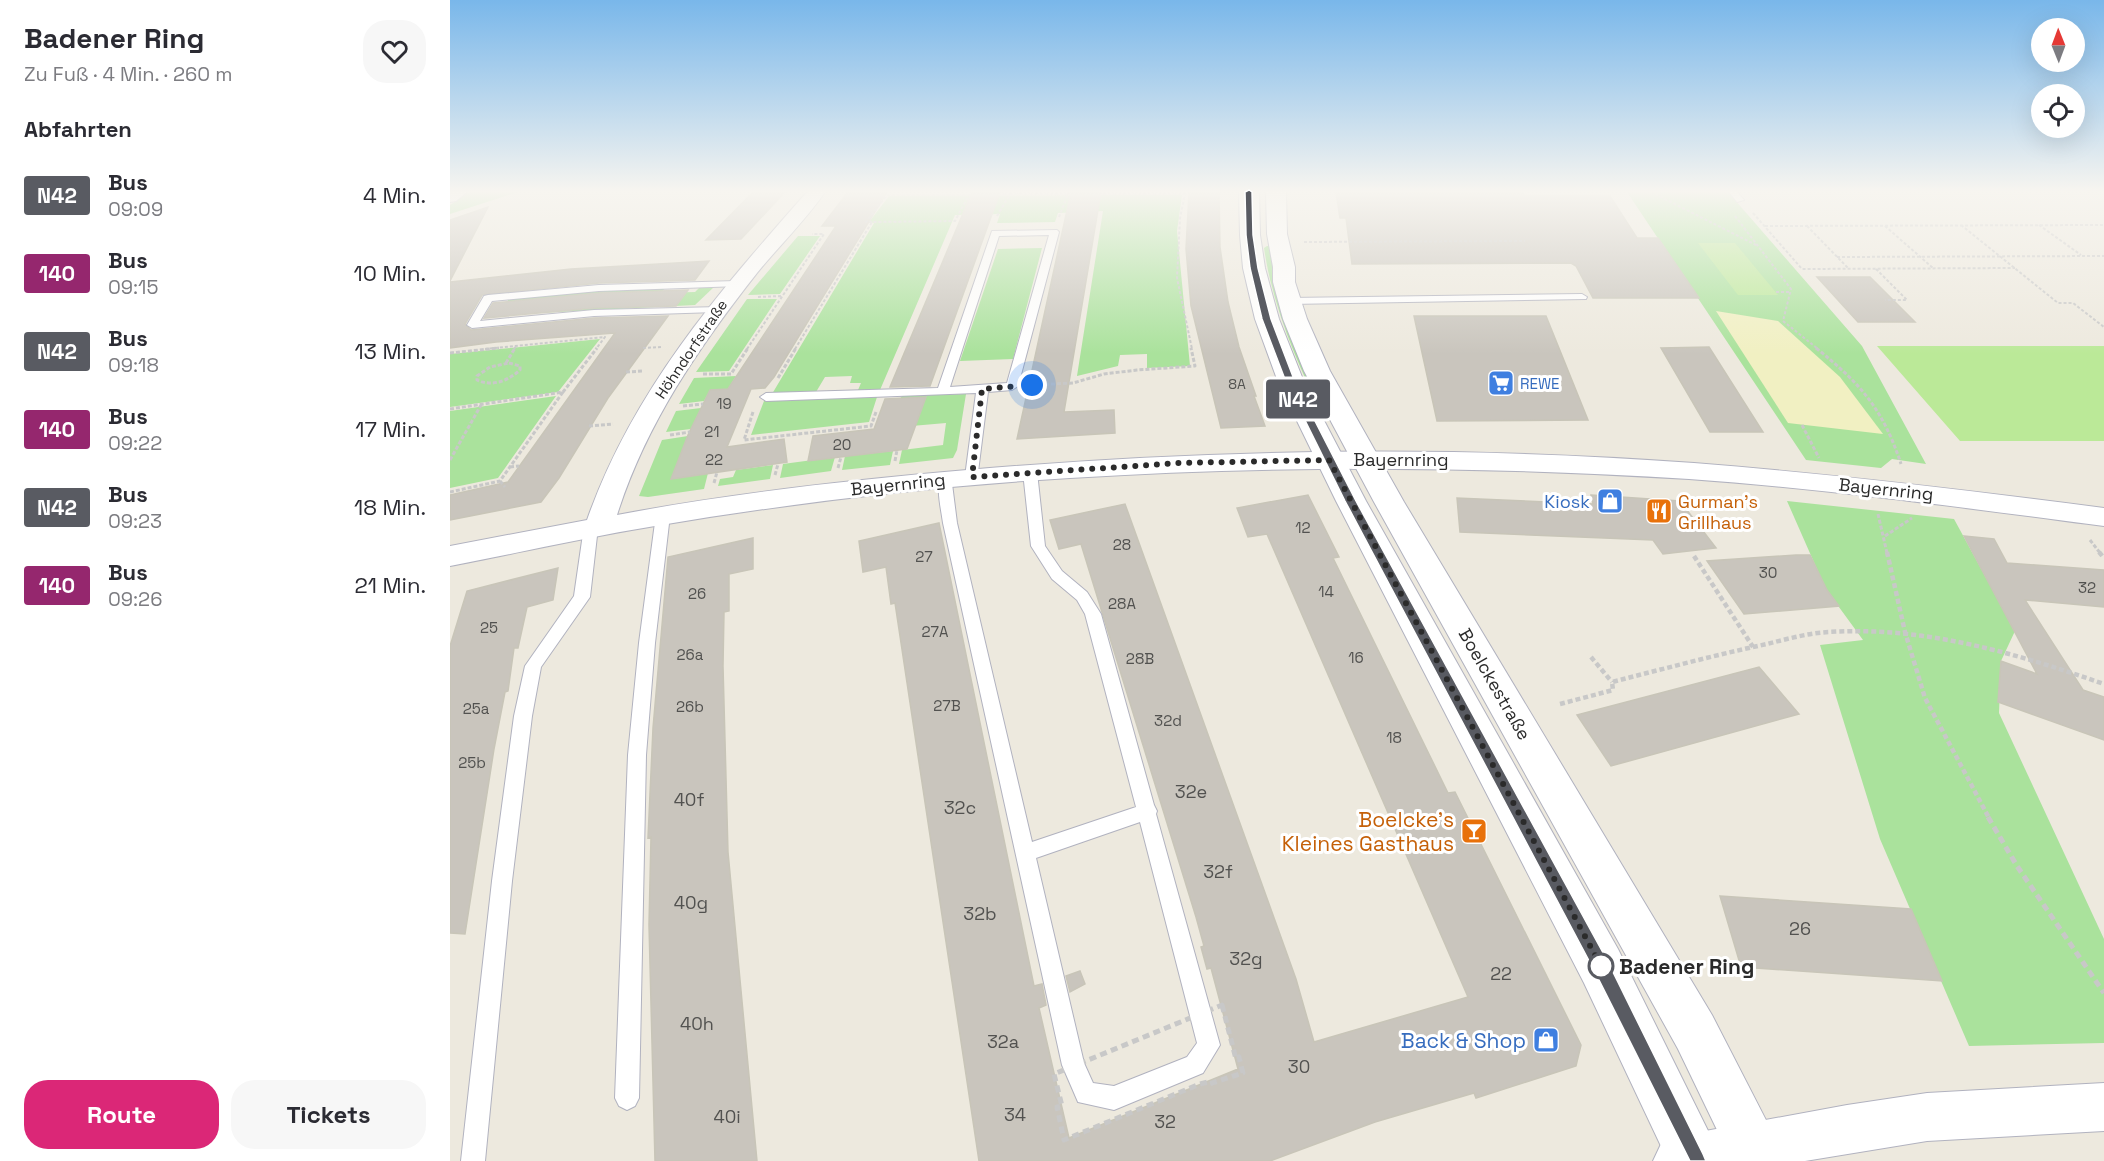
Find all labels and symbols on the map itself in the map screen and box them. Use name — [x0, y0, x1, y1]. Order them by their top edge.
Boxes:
north arrow — [2031, 18, 2085, 72]
street label: Höhndorfstraße — [651, 296, 731, 402]
supermarket icon: REWE — [1486, 368, 1516, 398]
your location — [1017, 370, 1047, 400]
place label: REWE — [1520, 374, 1559, 393]
house number: 8A — [1228, 375, 1246, 393]
line badge: N42 — [1264, 380, 1332, 418]
house number: 19 — [716, 394, 732, 413]
house number: 21 — [704, 422, 720, 441]
house number: 20 — [833, 435, 851, 454]
street label: Bayernring — [1353, 448, 1449, 471]
house number: 22 — [705, 450, 723, 469]
street label: Bayernring — [849, 468, 947, 500]
street label: Bayernring — [1837, 473, 1935, 505]
shop icon: Kiosk — [1595, 486, 1625, 516]
place label: Kiosk — [1544, 490, 1590, 513]
place label: Gurman's Grillhaus — [1678, 490, 1758, 534]
restaurant icon: Gurman's Grillhaus — [1644, 496, 1674, 526]
house number: 12 — [1295, 518, 1311, 537]
house number: 28 — [1113, 535, 1131, 554]
house number: 27 — [915, 547, 933, 566]
house number: 30 — [1759, 563, 1777, 582]
house number: 32 — [2078, 578, 2096, 597]
house number: 14 — [1318, 582, 1334, 601]
house number: 26 — [688, 584, 706, 603]
house number: 28A — [1108, 594, 1136, 613]
house number: 25 — [480, 618, 498, 637]
house number: 27A — [922, 622, 949, 641]
street label: Boelckestraße — [1454, 624, 1536, 744]
house number: 26a — [677, 645, 704, 664]
house number: 16 — [1348, 648, 1364, 667]
house number: 28B — [1126, 649, 1154, 668]
house number: 27B — [933, 696, 961, 715]
house number: 26b — [676, 697, 704, 716]
house number: 25a — [463, 699, 490, 718]
house number: 32d — [1154, 711, 1182, 730]
house number: 18 — [1386, 728, 1402, 747]
house number: 25b — [458, 753, 486, 772]
house number: 32e — [1175, 780, 1207, 803]
house number: 40f — [674, 788, 704, 811]
house number: 32c — [944, 796, 976, 819]
place label: Boelcke’s Kleines Gasthaus — [1282, 806, 1454, 857]
bar icon: Boelcke’s Kleines Gasthaus — [1459, 816, 1489, 846]
house number: 32f — [1203, 860, 1233, 883]
house number: 40g — [674, 891, 708, 914]
house number: 32b — [963, 902, 997, 925]
house number: 26 — [1789, 917, 1811, 940]
house number: 32g — [1229, 947, 1263, 970]
marker: Badener Ring — [1588, 953, 1614, 979]
place label: Badener Ring — [1619, 953, 1754, 980]
house number: 22 — [1490, 962, 1512, 985]
house number: 40h — [680, 1012, 714, 1035]
shop icon: Back & Shop — [1531, 1025, 1561, 1055]
place label: Back & Shop — [1401, 1027, 1526, 1054]
house number: 32a — [987, 1030, 1019, 1053]
house number: 30 — [1288, 1055, 1310, 1078]
house number: 34 — [1004, 1103, 1026, 1126]
house number: 40i — [713, 1105, 741, 1128]
house number: 32 — [1154, 1110, 1176, 1133]

